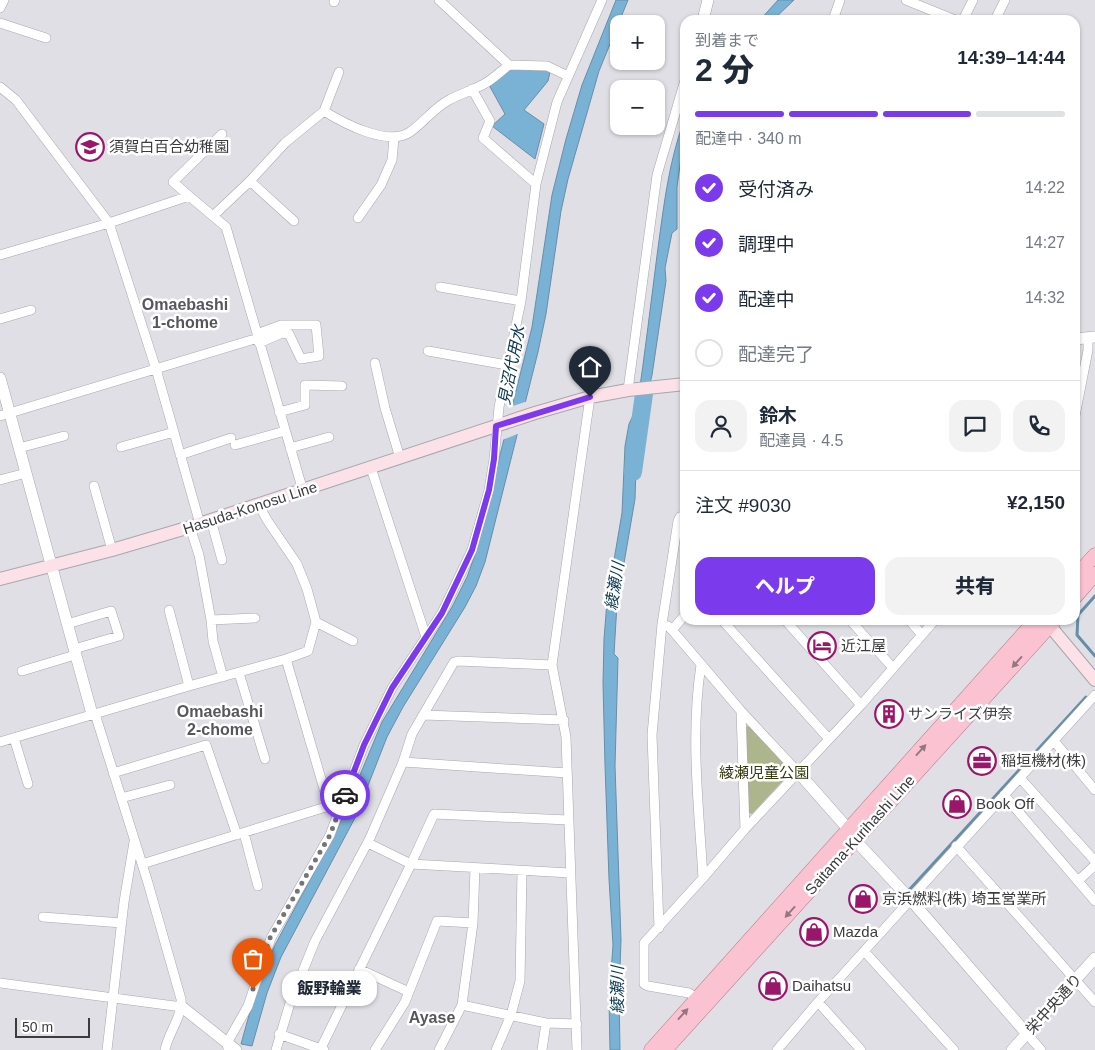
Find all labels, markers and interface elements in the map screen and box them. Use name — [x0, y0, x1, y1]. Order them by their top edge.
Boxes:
map controls — [610, 15, 665, 135]
button: + — [610, 15, 665, 70]
text: 到着まで — [695, 32, 759, 49]
text: 14:39–14:44 — [957, 47, 1065, 68]
text: 2 分 — [695, 52, 754, 88]
button: − — [610, 80, 665, 135]
text: 配達中 · 340 m — [695, 130, 802, 147]
school or university icon: 須賀白百合幼稚園 — [75, 132, 105, 162]
place label: 須賀白百合幼稚園 — [109, 138, 229, 155]
icon: check — [695, 174, 723, 202]
text: 受付済み — [738, 179, 814, 200]
text: 14:22 — [1025, 179, 1065, 196]
icon: check — [695, 229, 723, 257]
text: 調理中 — [738, 234, 795, 255]
text: 14:27 — [1025, 234, 1065, 251]
icon: check — [695, 284, 723, 312]
text: 配達中 — [738, 289, 795, 310]
text: 14:32 — [1025, 289, 1065, 306]
district label: Omaebashi 1-chome — [142, 296, 228, 331]
water label: 見沼代用水 — [496, 322, 528, 406]
text: 配達完了 — [738, 344, 814, 365]
pin — [569, 346, 611, 397]
icon: home — [576, 353, 604, 381]
button: person — [695, 400, 747, 452]
button: chat — [949, 400, 1001, 452]
button: phone — [1013, 400, 1065, 452]
text: 鈴木 — [759, 405, 797, 426]
text: 配達員 · 4.5 — [759, 432, 843, 449]
street label: Hasuda-Konosu Line — [181, 478, 319, 537]
text: ¥2,150 — [1007, 492, 1065, 513]
text: 注文 #9030 — [695, 495, 791, 516]
button: ヘルプ — [695, 557, 875, 615]
button: 共有 — [885, 557, 1065, 615]
water label: 綾瀬川 — [602, 559, 627, 611]
hotel icon: 近江屋 — [807, 631, 837, 661]
place label: 近江屋 — [841, 637, 886, 654]
one-way arrow — [1011, 655, 1023, 667]
building icon: サンライズ伊奈 — [874, 699, 904, 729]
district label: Omaebashi 2-chome — [177, 703, 263, 738]
place label: サンライズ伊奈 — [908, 705, 1013, 722]
one-way arrow — [915, 744, 927, 756]
office icon: 稲垣機材(株) — [967, 746, 997, 776]
place label: 稲垣機材(株) — [1001, 752, 1086, 769]
park label: 綾瀬児童公園 — [719, 764, 809, 781]
courier — [320, 770, 370, 820]
street label: Saitama-Kurihashi Line — [801, 771, 918, 898]
icon: car — [331, 781, 359, 809]
shop icon: Book Off — [942, 789, 972, 819]
place label: Book Off — [976, 795, 1035, 812]
shop icon: 京浜燃料(株) 埼玉営業所 — [848, 884, 878, 914]
place label: 京浜燃料(株) 埼玉営業所 — [882, 890, 1046, 907]
one-way arrow — [784, 905, 796, 917]
shop icon: Mazda — [799, 917, 829, 947]
place label: Mazda — [833, 923, 879, 940]
pin — [232, 938, 274, 989]
icon: bag — [239, 945, 267, 973]
water label: 綾瀬川 — [609, 964, 626, 1014]
street label: 栄中央通り — [1022, 970, 1085, 1037]
shop icon: Daihatsu — [758, 971, 788, 1001]
callout: 飯野輪業 — [283, 972, 378, 1006]
place label: Daihatsu — [792, 977, 851, 994]
text: 飯野輪業 — [297, 980, 362, 997]
one-way arrow — [677, 1008, 689, 1020]
district label: Ayase — [409, 1009, 455, 1026]
scale bar — [15, 1015, 90, 1038]
text: 50 m — [22, 1019, 53, 1035]

